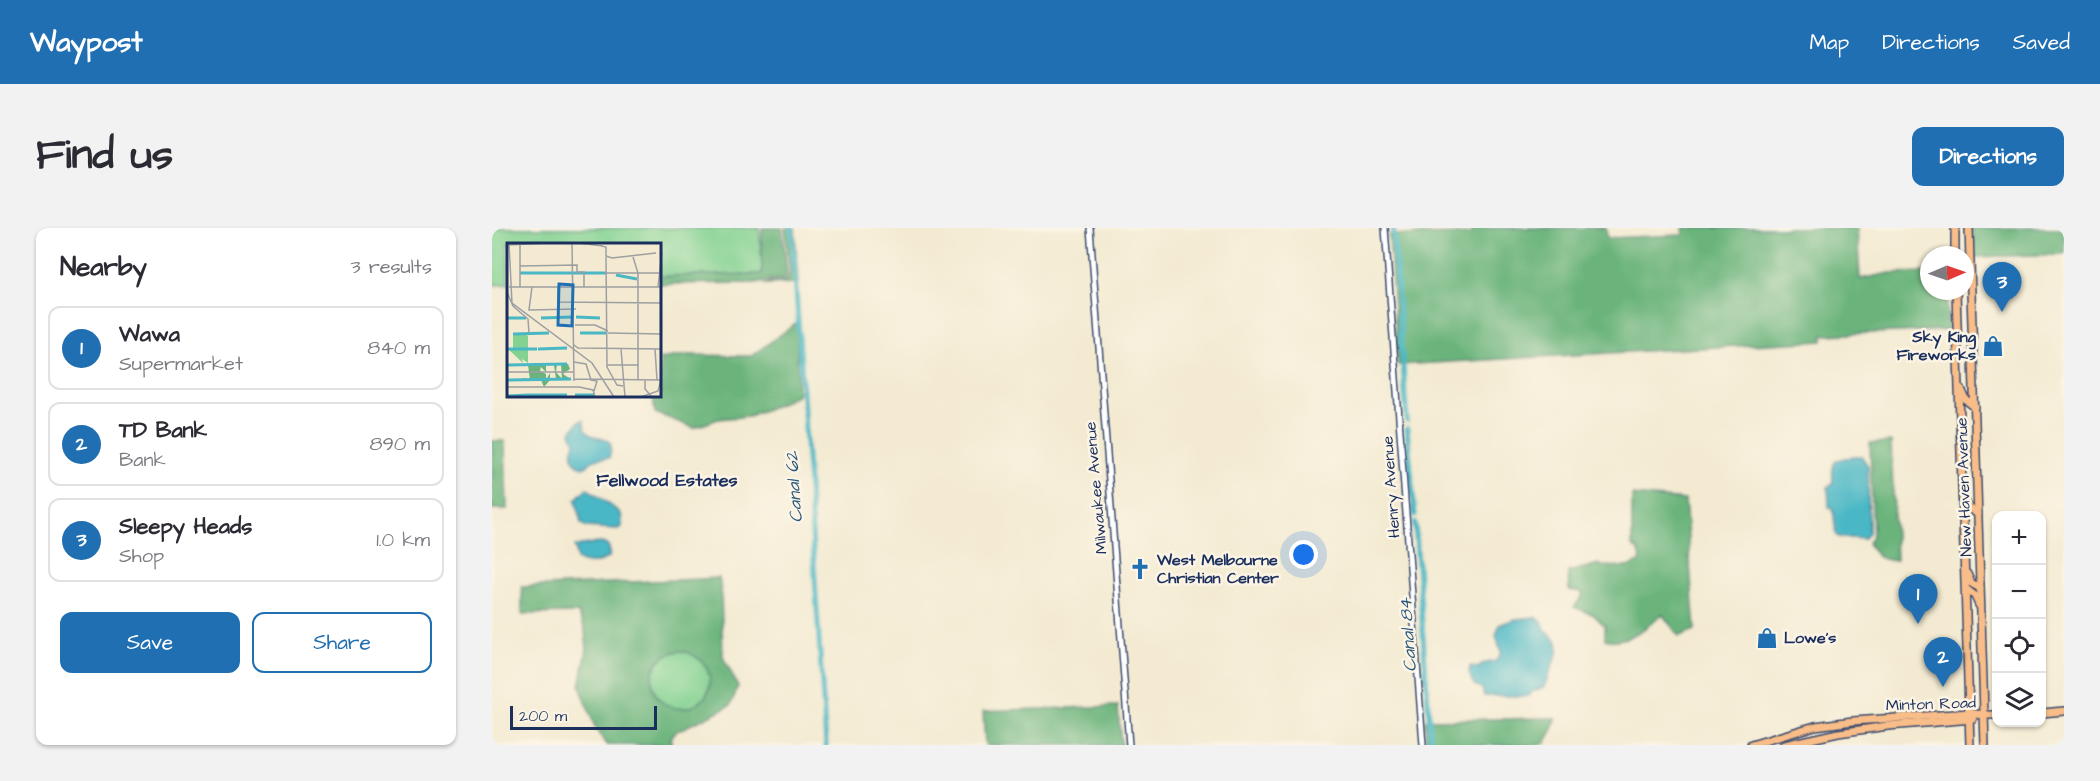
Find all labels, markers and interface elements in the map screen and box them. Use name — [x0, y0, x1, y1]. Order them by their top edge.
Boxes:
text: Waypost — [30, 23, 143, 62]
text: Map — [1809, 28, 1849, 57]
text: Directions — [1882, 28, 1980, 57]
text: Saved — [2013, 28, 2070, 57]
text: Find us — [36, 127, 173, 185]
button: Directions — [1912, 127, 2064, 186]
inset map — [507, 243, 662, 398]
north arrow — [1920, 246, 1974, 300]
text: Nearby — [60, 249, 147, 285]
text: 3 results — [350, 253, 432, 281]
pin: 3 — [1982, 262, 2022, 312]
text: Wawa — [119, 319, 180, 350]
place label: Sky King Fireworks — [1896, 326, 1977, 366]
text: 1 — [80, 334, 83, 362]
text: 840 m — [367, 334, 430, 362]
shop icon: Sky King Fireworks — [1981, 334, 2005, 358]
text: Supermarket — [119, 350, 243, 378]
text: TD Bank — [119, 415, 207, 446]
street label: New Haven Avenue — [1951, 417, 1977, 557]
street label: Milwaukee Avenue — [1079, 420, 1113, 555]
text: 2 — [76, 430, 87, 458]
text: 890 m — [369, 430, 430, 458]
street label: Henry Avenue — [1376, 435, 1407, 539]
text: Bank — [119, 446, 166, 474]
water label: Canal 62 — [779, 450, 809, 524]
district label: Fellwood Estates — [596, 468, 738, 493]
text: Sleepy Heads — [119, 511, 252, 542]
map controls — [1992, 511, 2046, 727]
button: + — [1992, 511, 2046, 565]
text: 3 — [76, 526, 87, 554]
text: 1.0 km — [376, 526, 430, 554]
your location — [1289, 540, 1318, 569]
text: Shop — [119, 542, 164, 570]
place label: West Melbourne Christian Center — [1156, 549, 1279, 589]
church icon: West Melbourne Christian Center — [1128, 557, 1152, 581]
button: − — [1992, 565, 2046, 619]
pin: 1 — [1898, 574, 1938, 624]
water label: Canal 84 — [1393, 595, 1423, 673]
button: Save — [60, 612, 240, 673]
button: Share — [252, 612, 432, 673]
button: locate — [1992, 619, 2046, 673]
shop icon: Lowe's — [1755, 626, 1779, 650]
place label: Lowe's — [1784, 627, 1836, 649]
pin: 2 — [1924, 638, 1962, 687]
button: layers — [1992, 673, 2046, 727]
street label: Minton Road — [1886, 691, 1976, 717]
scale bar — [510, 703, 657, 730]
text: 200 m — [519, 705, 567, 727]

